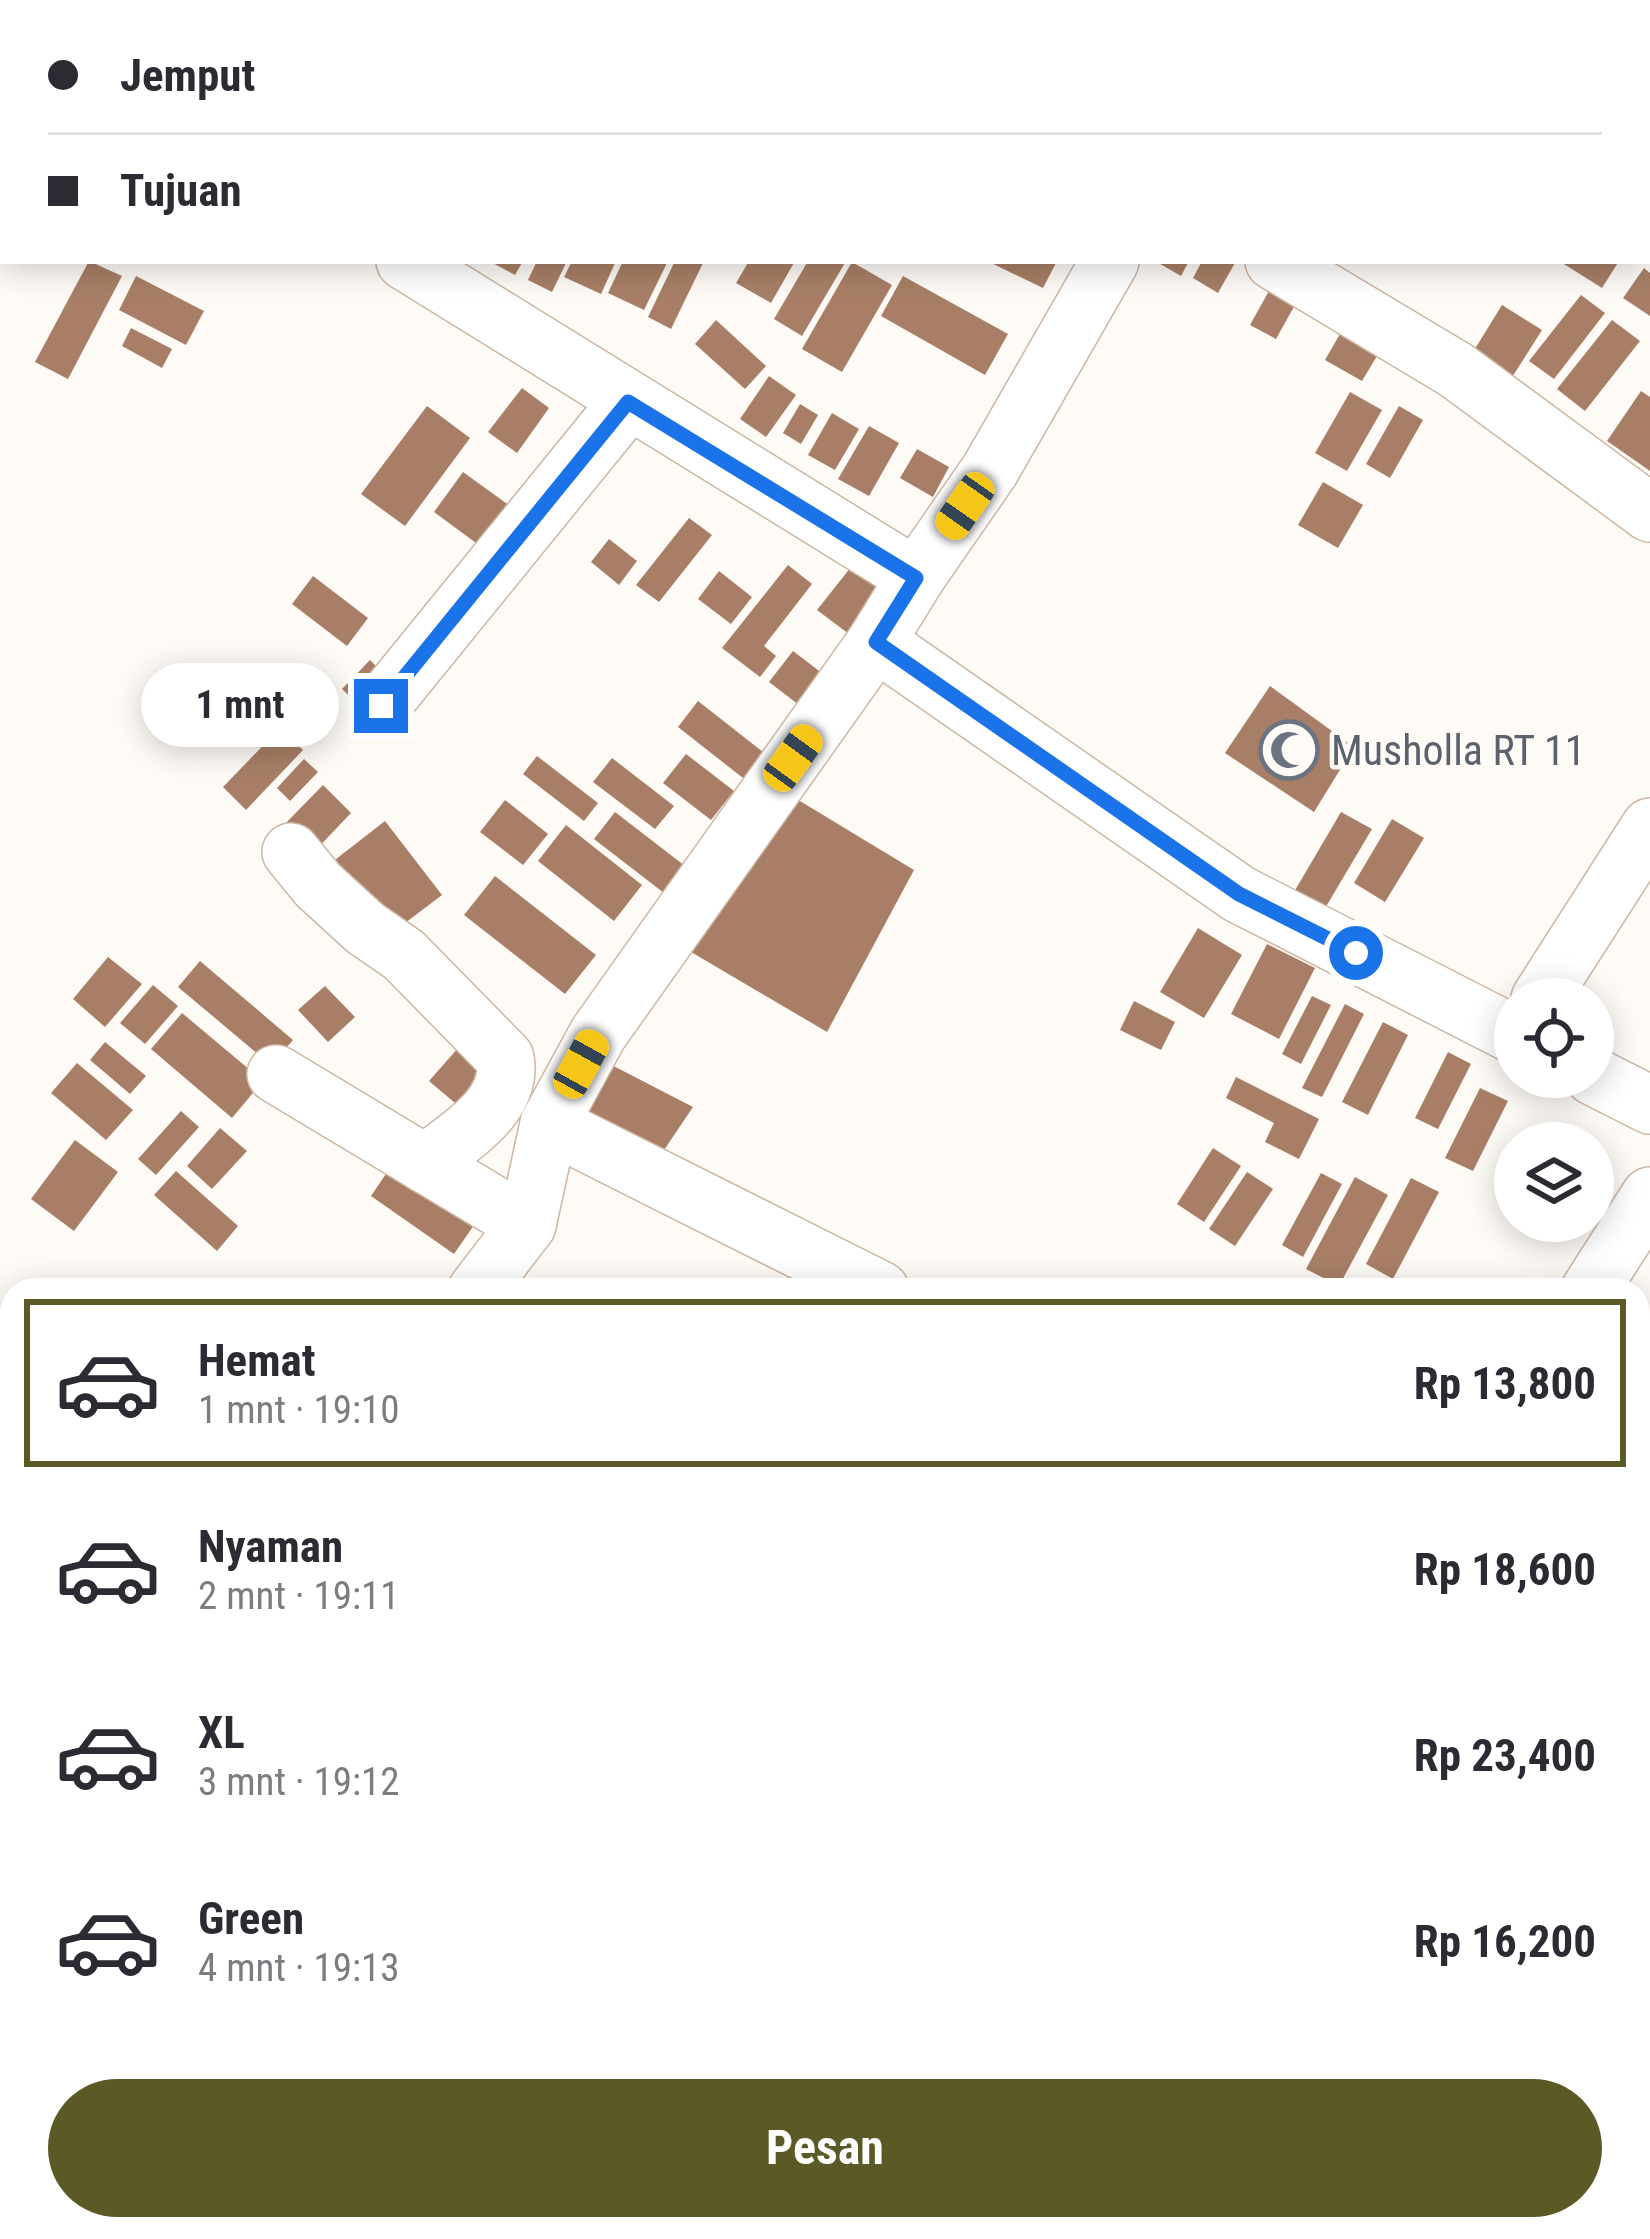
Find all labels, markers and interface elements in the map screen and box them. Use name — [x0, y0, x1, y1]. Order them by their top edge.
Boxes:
text: Jemput — [120, 49, 255, 102]
text: Tujuan — [120, 164, 242, 217]
car — [930, 466, 1000, 546]
callout: 1 mnt — [141, 664, 339, 748]
route end — [354, 679, 408, 733]
text: 1 mnt — [196, 682, 284, 728]
car — [757, 718, 829, 798]
mosque icon: Musholla RT 11 — [1258, 719, 1320, 781]
place label: Musholla RT 11 — [1331, 726, 1585, 775]
route start — [1329, 926, 1383, 980]
map controls — [1494, 978, 1614, 1242]
button: locate — [1494, 978, 1614, 1098]
car — [548, 1024, 614, 1104]
button: layers — [1494, 1122, 1614, 1242]
icon: car — [54, 1329, 162, 1437]
text: Hemat — [198, 1334, 316, 1387]
text: Rp 13,800 — [1414, 1357, 1596, 1410]
text: 1 mnt · 19:10 — [198, 1387, 400, 1433]
icon: car — [54, 1515, 162, 1623]
text: Nyaman — [198, 1520, 343, 1573]
text: Rp 18,600 — [1414, 1543, 1596, 1596]
text: 2 mnt · 19:11 — [198, 1573, 400, 1619]
icon: car — [54, 1701, 162, 1809]
text: XL — [198, 1706, 245, 1759]
text: Rp 23,400 — [1414, 1729, 1596, 1782]
text: 3 mnt · 19:12 — [198, 1759, 400, 1805]
icon: car — [54, 1887, 162, 1995]
text: Green — [198, 1892, 304, 1945]
text: Rp 16,200 — [1414, 1915, 1596, 1968]
text: 4 mnt · 19:13 — [198, 1945, 400, 1991]
button: Pesan — [48, 2079, 1602, 2217]

